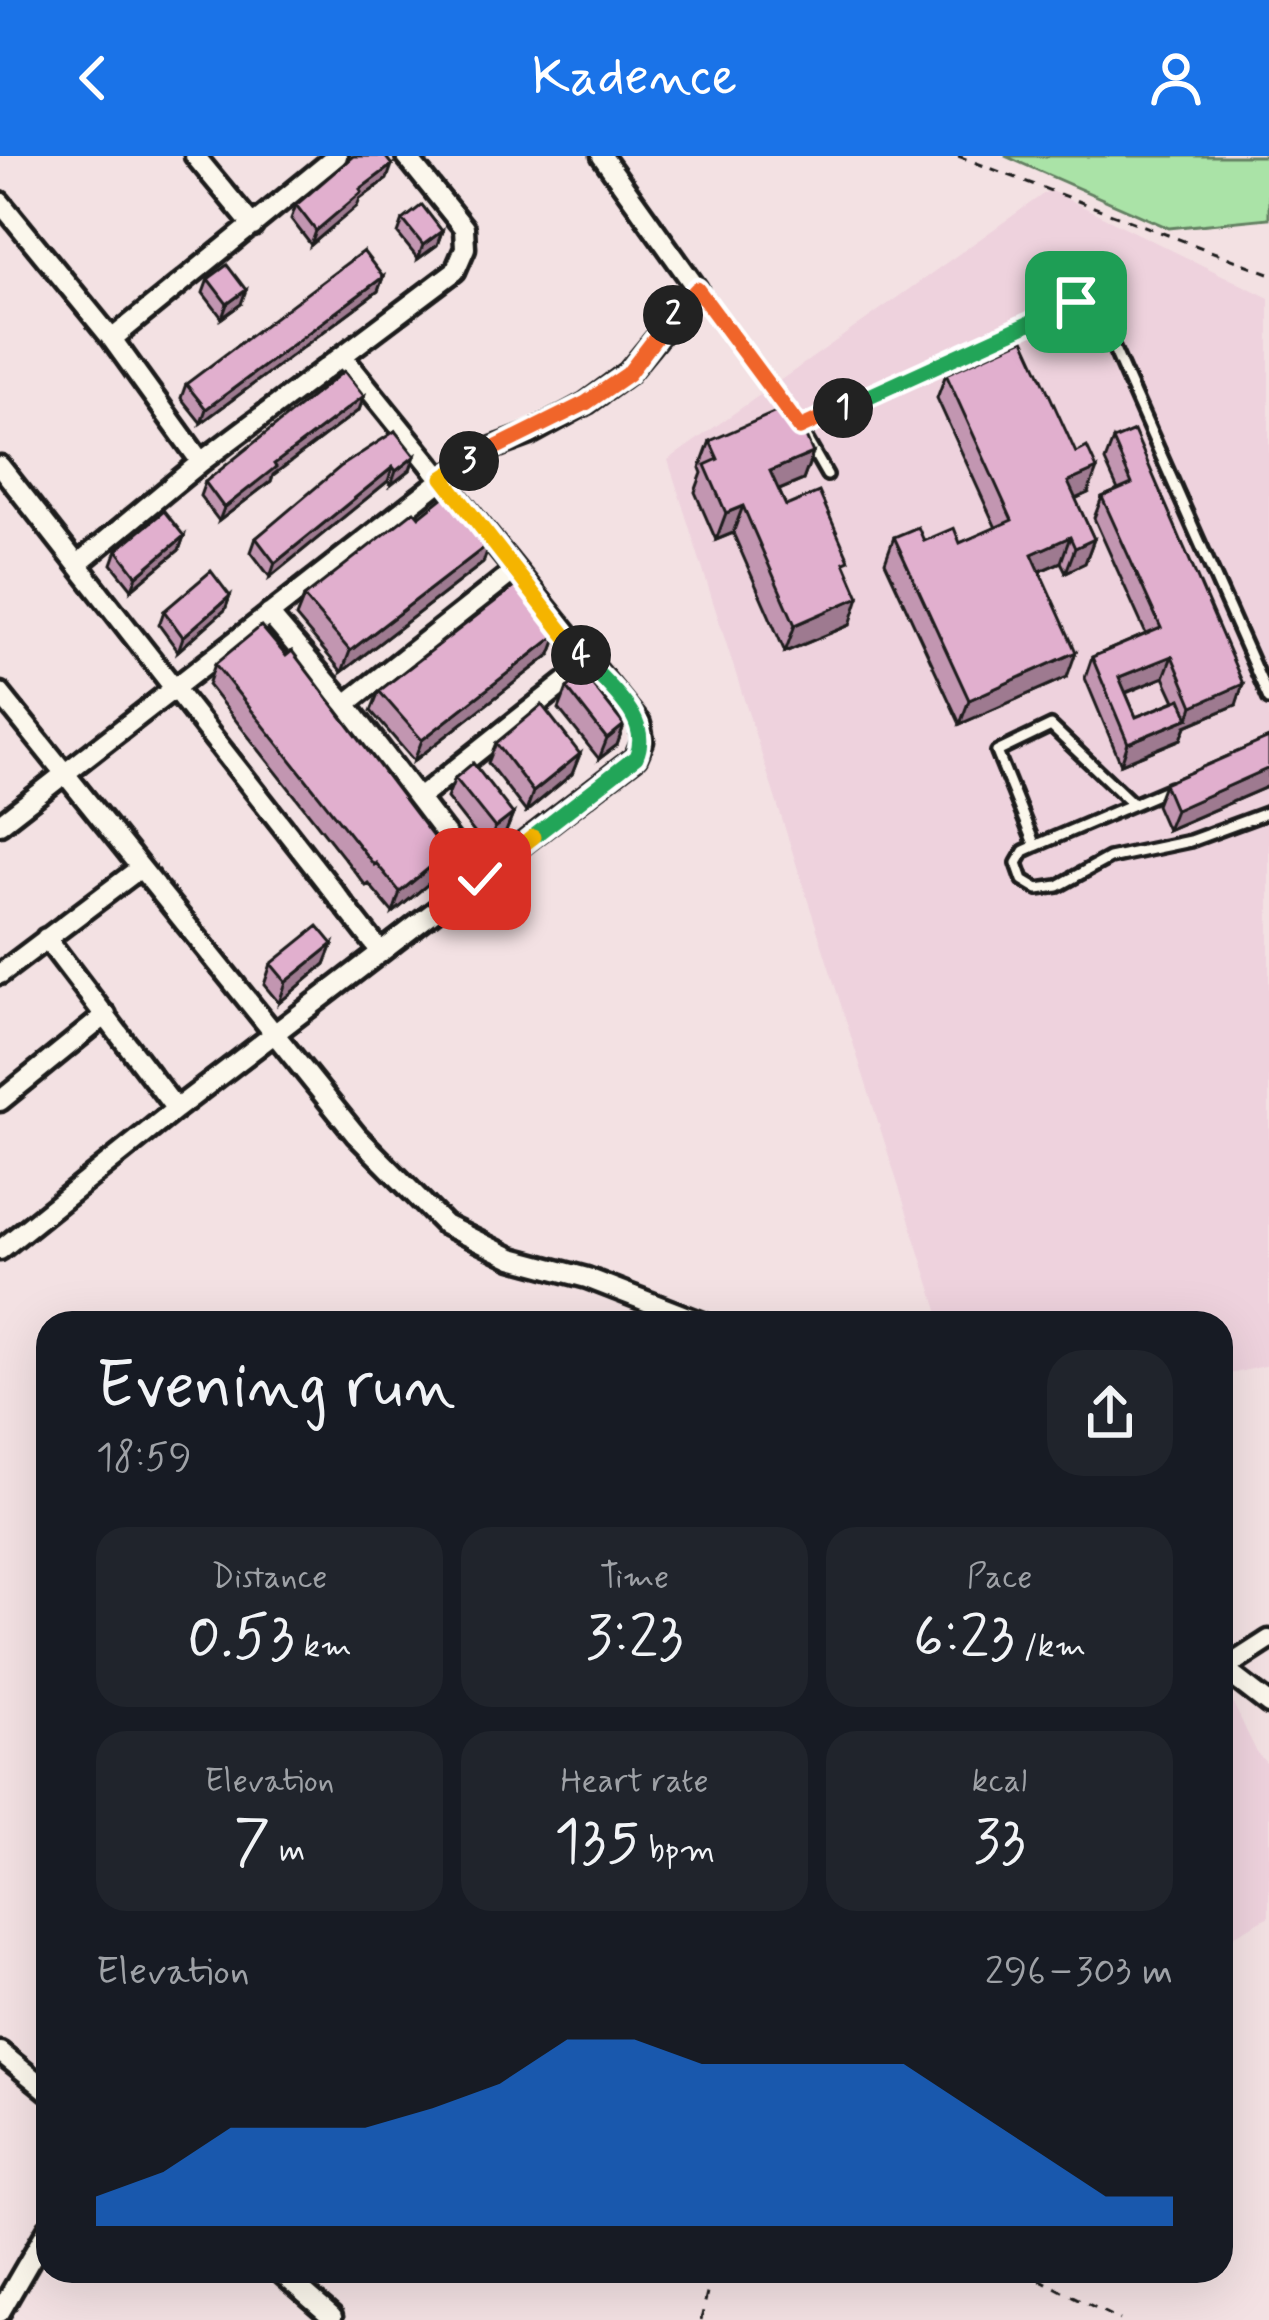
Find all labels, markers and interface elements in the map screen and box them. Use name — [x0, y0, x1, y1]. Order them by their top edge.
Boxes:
text: Kadence — [532, 43, 737, 114]
icon: back — [60, 45, 126, 111]
icon: person — [1143, 45, 1209, 111]
pin — [1025, 251, 1127, 353]
icon: arrive — [1043, 269, 1109, 335]
pin: 2 — [643, 285, 703, 345]
text: 2 — [665, 293, 681, 337]
pin: 1 — [813, 378, 873, 438]
text: 1 — [836, 386, 850, 430]
pin: 3 — [439, 431, 499, 491]
text: 3 — [462, 439, 476, 483]
pin: 4 — [551, 625, 611, 685]
text: 4 — [571, 633, 591, 677]
pin — [429, 828, 531, 930]
icon: check — [447, 846, 513, 912]
text: Evening run — [96, 1345, 456, 1431]
button: share — [1047, 1350, 1173, 1476]
text: 18:59 — [96, 1433, 192, 1484]
text: Distance — [212, 1556, 328, 1600]
text: Time — [600, 1556, 669, 1600]
text: Pace — [967, 1556, 1032, 1600]
text: 0.53 — [187, 1600, 295, 1679]
text: 3:23 — [586, 1600, 683, 1679]
text: 6:23 — [913, 1600, 1015, 1679]
text: km — [295, 1625, 352, 1669]
text: /km — [1015, 1625, 1086, 1669]
text: Elevation — [205, 1760, 334, 1804]
text: Heart rate — [560, 1760, 709, 1804]
text: kcal — [972, 1760, 1027, 1804]
text: 7 — [234, 1804, 270, 1883]
text: 135 — [554, 1804, 640, 1883]
text: 33 — [973, 1804, 1026, 1883]
text: m — [270, 1829, 305, 1873]
text: bpm — [640, 1829, 715, 1873]
text: Elevation — [96, 1947, 250, 1998]
text: 296–303 m — [985, 1947, 1173, 1998]

